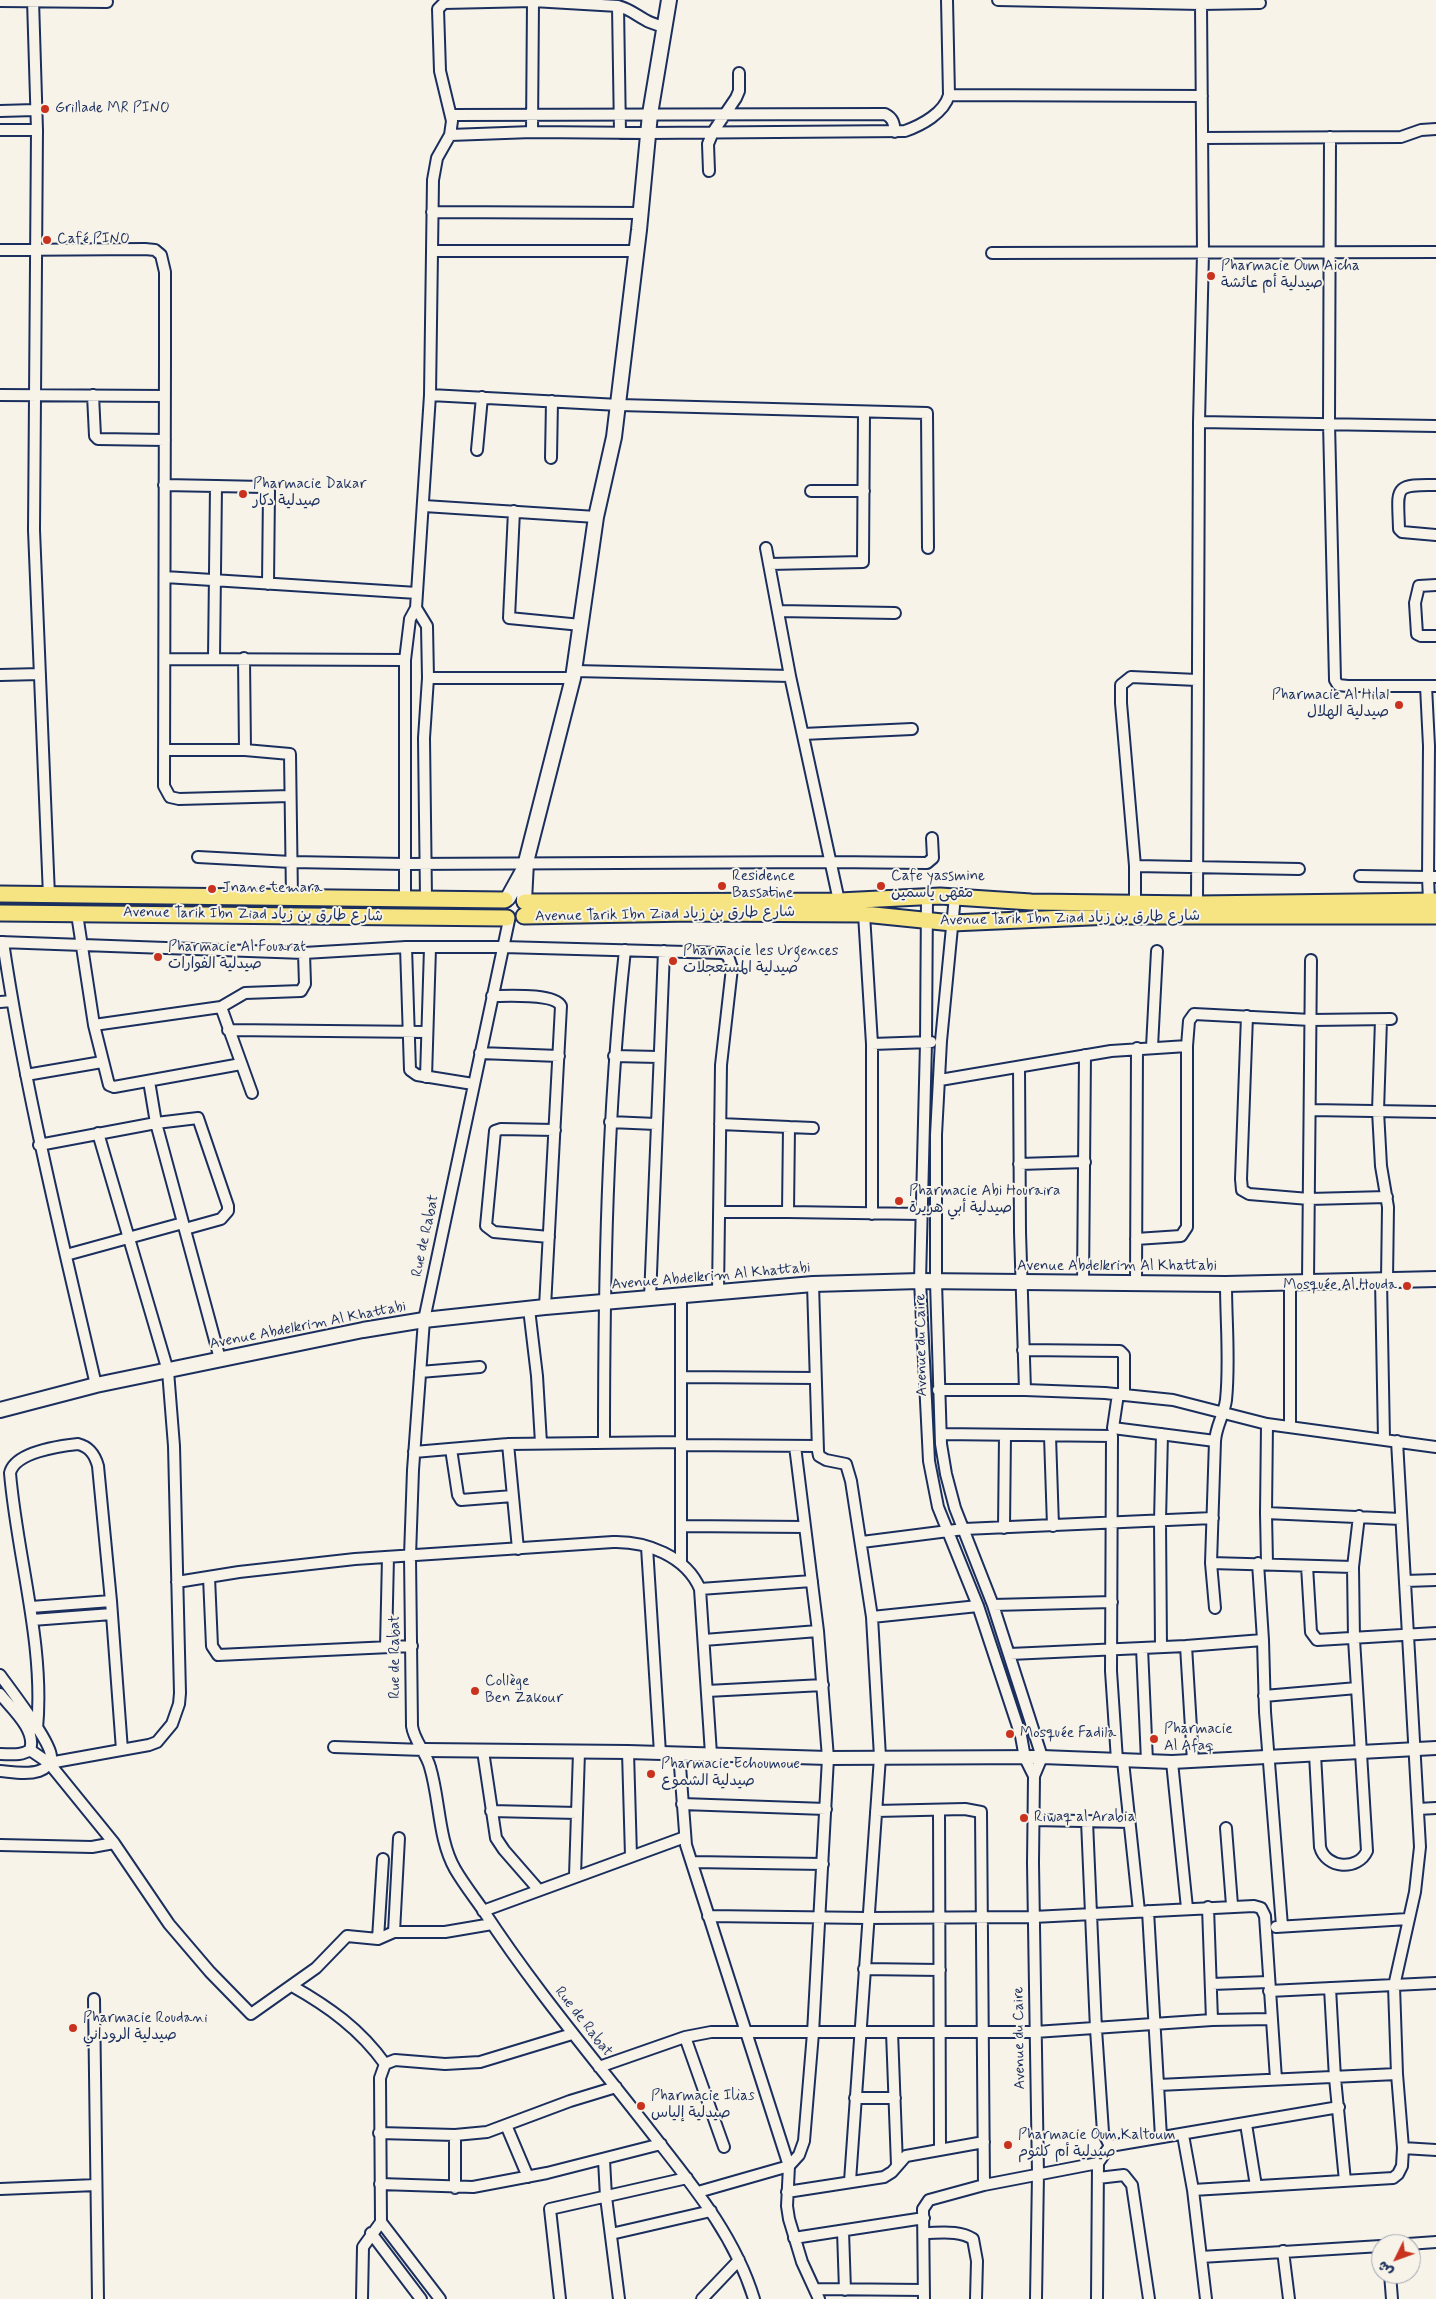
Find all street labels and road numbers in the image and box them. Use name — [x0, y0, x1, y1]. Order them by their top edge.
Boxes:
street label: Avenue Tarik Ibn Ziad شارع طارق بن زياد — [123, 904, 383, 926]
street label: Avenue Tarik Ibn Ziad شارع طارق بن زياد — [535, 904, 795, 926]
street label: Avenue Tarik Ibn Ziad شارع طارق بن زياد — [940, 908, 1200, 930]
street label: Rue de Rabat — [408, 1193, 444, 1279]
street label: Avenue Abdelkrim Al Khattabi — [1017, 1258, 1217, 1276]
street label: Avenue Abdelkrim Al Khattabi — [611, 1259, 811, 1295]
street label: Avenue du Caire — [912, 1293, 932, 1397]
street label: Avenue Abdelkrim Al Khattabi — [208, 1298, 408, 1354]
street label: Rue de Rabat — [387, 1615, 405, 1699]
street label: Rue de Rabat — [550, 1983, 616, 2061]
street label: Avenue du Caire — [1010, 1986, 1030, 2090]

